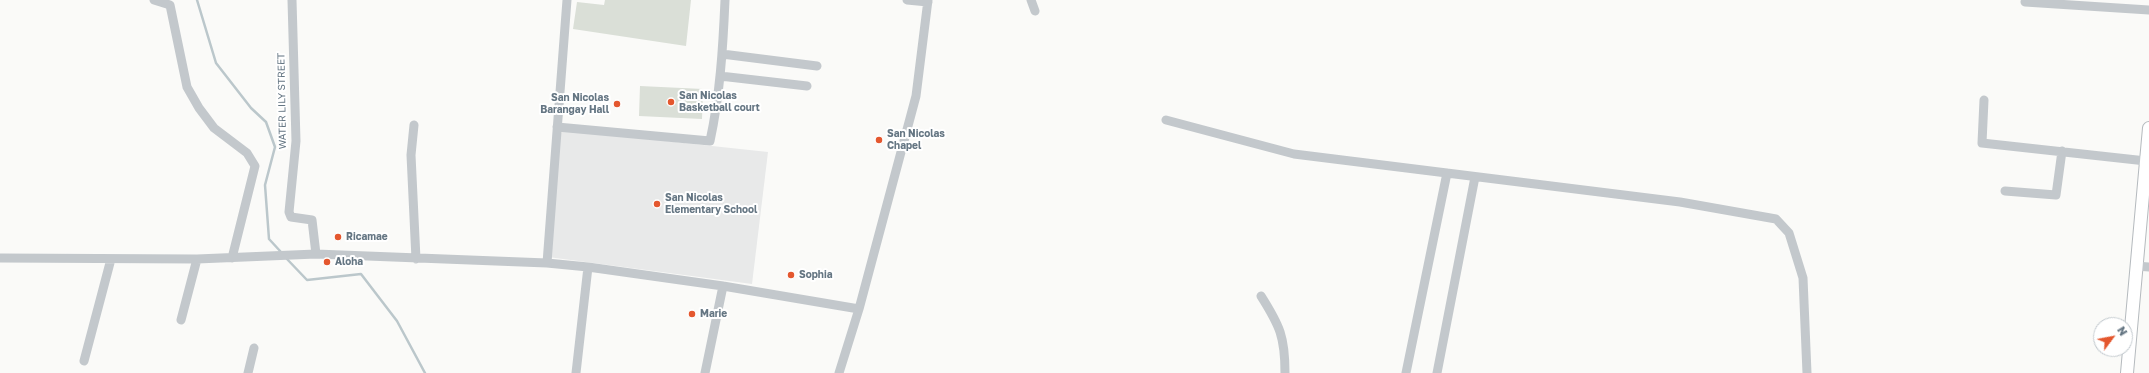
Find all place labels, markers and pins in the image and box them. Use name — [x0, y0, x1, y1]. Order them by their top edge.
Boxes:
place label: San Nicolas Basketball court — [679, 90, 760, 114]
place label: San Nicolas Barangay Hall — [540, 92, 609, 116]
marker: San Nicolas Basketball court — [666, 97, 676, 107]
marker: San Nicolas Barangay Hall — [612, 99, 622, 109]
place label: San Nicolas Chapel — [887, 128, 945, 152]
marker: San Nicolas Chapel — [874, 135, 884, 145]
place label: San Nicolas Elementary School — [665, 192, 757, 216]
marker: San Nicolas Elementary School — [652, 199, 662, 209]
place label: Ricamae — [346, 231, 388, 243]
marker: Ricamae — [333, 232, 343, 242]
place label: Aloha — [335, 256, 363, 268]
marker: Aloha — [322, 257, 332, 267]
place label: Sophia — [799, 269, 832, 281]
marker: Sophia — [786, 270, 796, 280]
place label: Marie — [700, 308, 727, 320]
marker: Marie — [687, 309, 697, 319]

